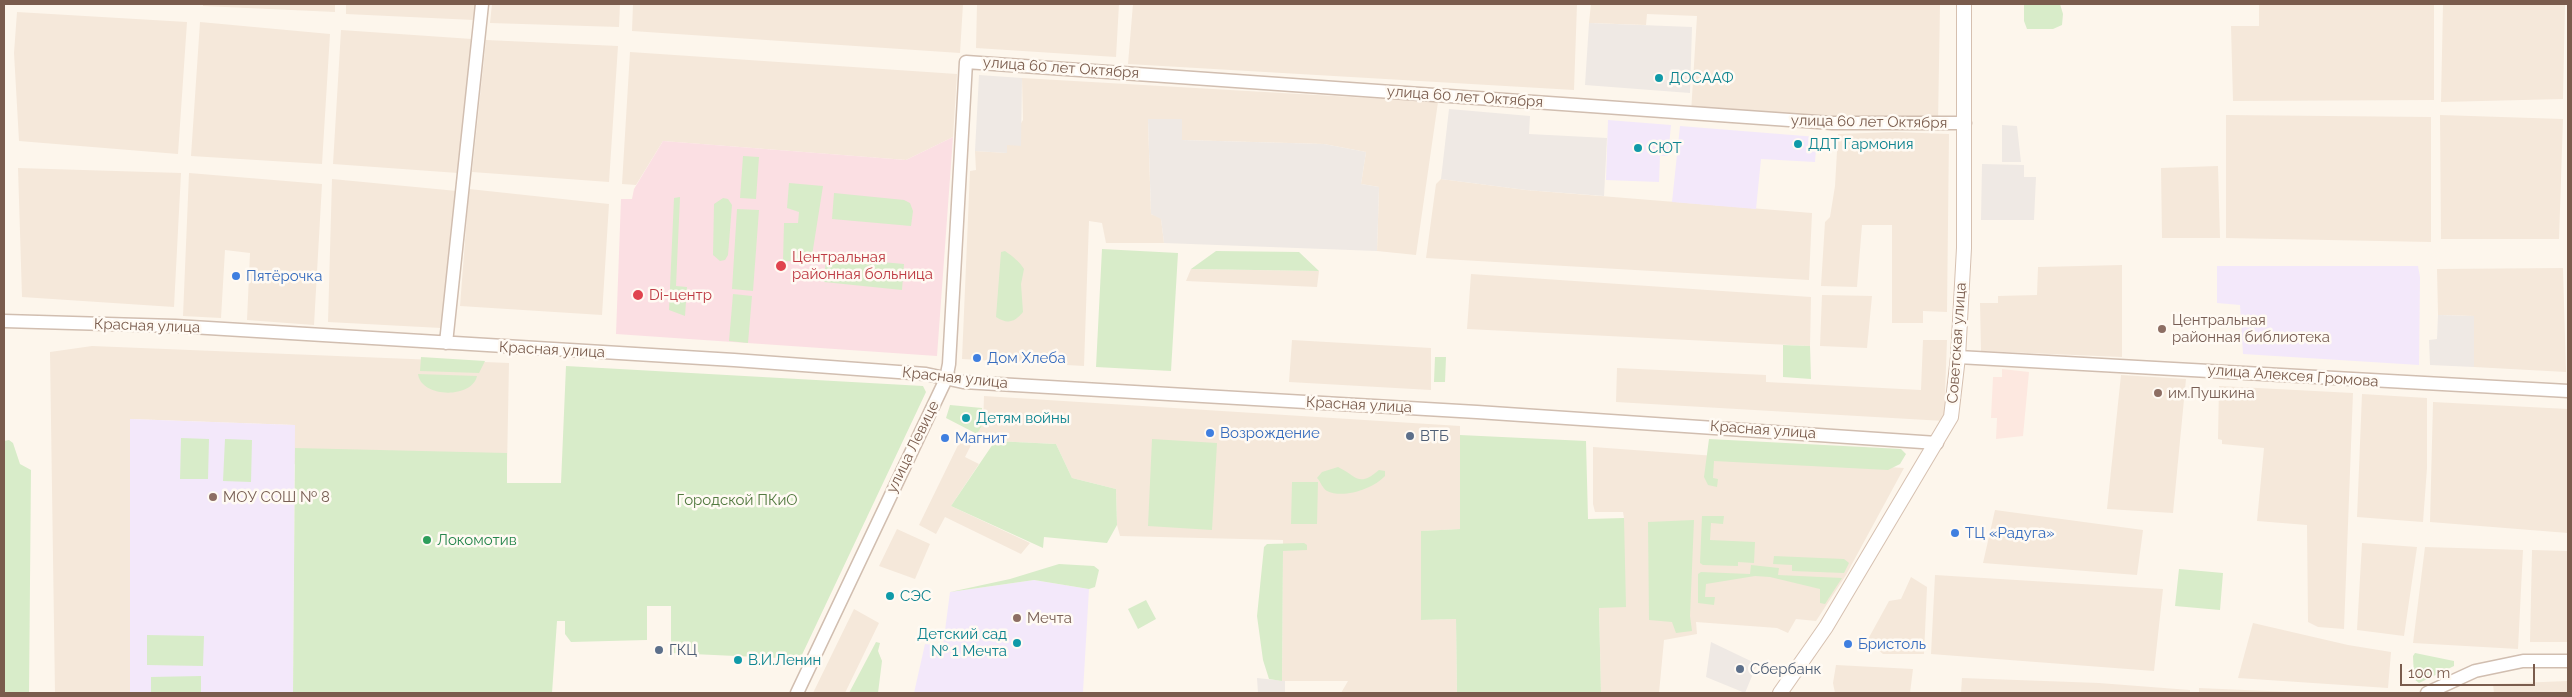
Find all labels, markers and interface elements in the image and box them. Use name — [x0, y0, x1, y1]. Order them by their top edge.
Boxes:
street label: улица 60 лет Октября — [982, 54, 1140, 82]
place label: ДОСААФ — [1669, 69, 1734, 87]
marker: ДОСААФ — [1653, 72, 1665, 84]
street label: улица 60 лет Октября — [1386, 83, 1544, 111]
street label: улица 60 лет Октября — [1791, 112, 1947, 132]
place label: ДДТ Гармония — [1808, 135, 1913, 153]
marker: ДДТ Гармония — [1792, 138, 1804, 150]
place label: СЮТ — [1648, 139, 1682, 157]
marker: СЮТ — [1632, 142, 1644, 154]
place label: Центральная районная больница — [792, 248, 933, 283]
marker: Центральная районная больница — [774, 259, 788, 273]
place label: Пятёрочка — [246, 267, 322, 285]
marker: Пятёрочка — [230, 270, 242, 282]
street label: Советская улица — [1944, 282, 1970, 404]
place label: Di-центр — [649, 286, 712, 304]
marker: Di-центр — [631, 288, 645, 302]
place label: Центральная районная библиотека — [2172, 311, 2330, 346]
street label: Красная улица — [94, 315, 200, 337]
marker: Центральная районная библиотека — [2156, 323, 2168, 335]
street label: Красная улица — [499, 338, 605, 362]
place label: Дом Хлеба — [987, 349, 1066, 367]
marker: Дом Хлеба — [971, 352, 983, 364]
street label: улица Алексея Громова — [2207, 361, 2379, 391]
street label: Красная улица — [901, 364, 1009, 392]
place label: им.Пушкина — [2168, 384, 2255, 402]
marker: им.Пушкина — [2152, 387, 2164, 399]
street label: Красная улица — [1306, 393, 1412, 417]
street label: улица Левице — [883, 398, 943, 496]
place label: Детям войны — [976, 409, 1070, 427]
marker: Детям войны — [960, 412, 972, 424]
street label: Красная улица — [1709, 417, 1817, 443]
place label: Возрождение — [1220, 424, 1320, 442]
marker: Возрождение — [1204, 427, 1216, 439]
place label: ВТБ — [1420, 427, 1449, 445]
place label: Магнит — [955, 429, 1007, 447]
marker: ВТБ — [1404, 430, 1416, 442]
marker: Магнит — [939, 432, 951, 444]
place label: МОУ СОШ № 8 — [223, 488, 330, 506]
marker: МОУ СОШ № 8 — [207, 491, 219, 503]
park label: Городской ПКиО — [676, 491, 798, 509]
place label: ТЦ «Радуга» — [1965, 524, 2055, 542]
marker: ТЦ «Радуга» — [1949, 527, 1961, 539]
place label: Локомотив — [437, 531, 517, 549]
marker: Локомотив — [421, 534, 433, 546]
place label: СЭС — [900, 587, 931, 605]
marker: СЭС — [884, 590, 896, 602]
place label: Мечта — [1027, 609, 1072, 627]
marker: Мечта — [1011, 612, 1023, 624]
place label: Детский сад № 1 Мечта — [917, 625, 1007, 660]
place label: Бристоль — [1858, 635, 1926, 653]
marker: Детский сад № 1 Мечта — [1011, 637, 1023, 649]
marker: Бристоль — [1842, 638, 1854, 650]
place label: ГКЦ — [669, 641, 697, 659]
marker: ГКЦ — [653, 644, 665, 656]
place label: В.И.Ленин — [748, 651, 821, 669]
marker: В.И.Ленин — [732, 654, 744, 666]
scale bar — [2402, 654, 2537, 686]
place label: Сбербанк — [1750, 660, 1821, 678]
marker: Сбербанк — [1734, 663, 1746, 675]
text: 100 m — [2408, 664, 2450, 682]

